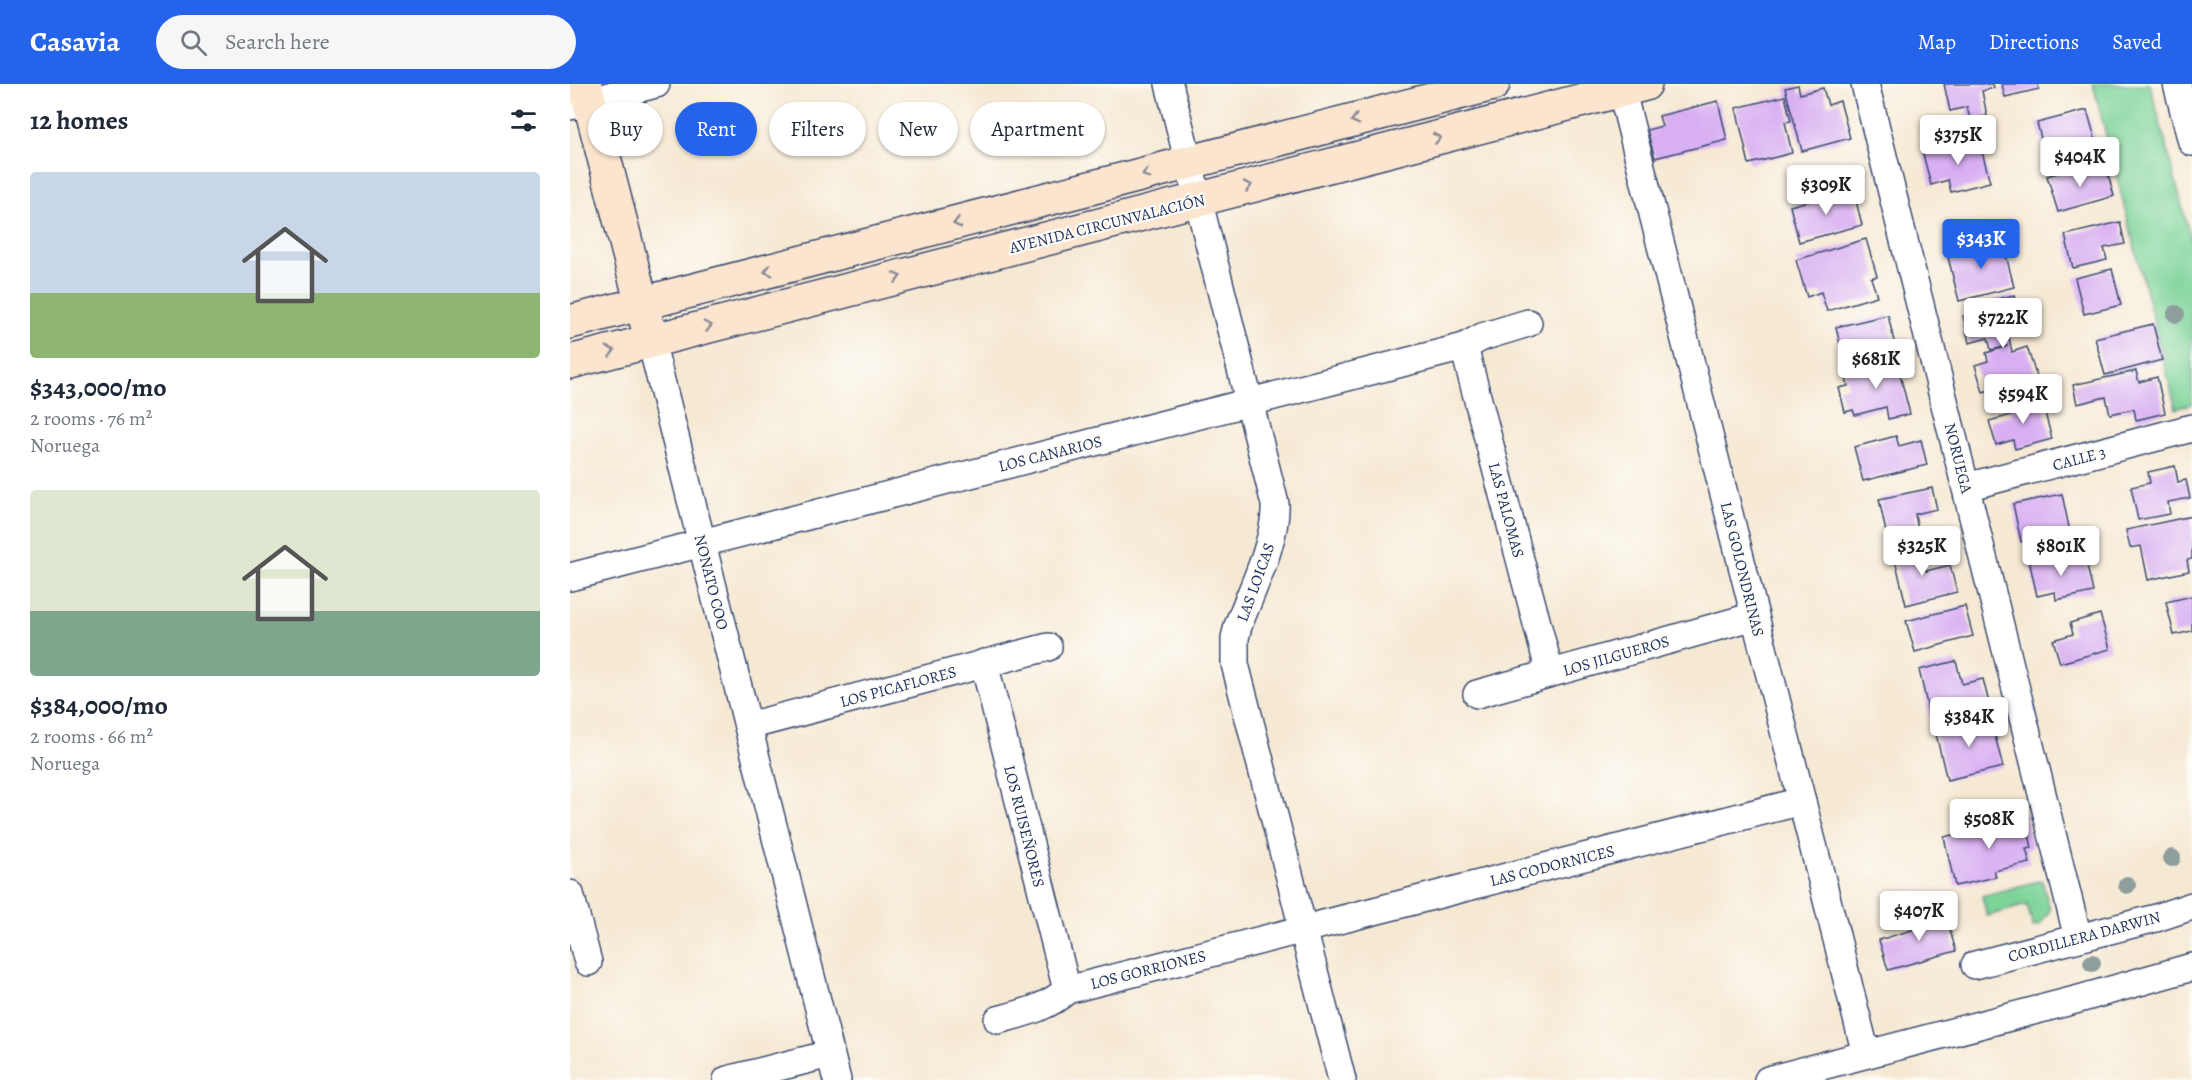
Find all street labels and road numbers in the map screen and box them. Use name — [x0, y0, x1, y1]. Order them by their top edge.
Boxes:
street label: AVENIDA CIRCUNVALACIÓN — [1006, 189, 1207, 259]
street label: NORUEGA — [1939, 421, 1978, 497]
street label: LOS CANARIOS — [996, 430, 1104, 477]
street label: CALLE 3 — [2050, 441, 2108, 477]
street label: LAS PALOMAS — [1483, 460, 1529, 560]
street label: LAS GOLONDRINAS — [1715, 500, 1769, 639]
street label: NONATO COO — [689, 532, 734, 632]
street label: LAS LOICAS — [1232, 540, 1280, 625]
street label: LOS JILGUEROS — [1560, 630, 1672, 682]
street label: LOS PICAFLORES — [838, 661, 959, 713]
street label: LOS RUISEÑORES — [998, 763, 1050, 890]
street label: LAS CODORNICES — [1488, 840, 1617, 892]
street label: CORDILLERA DARWIN — [2006, 906, 2163, 968]
street label: LOS GORRIONES — [1088, 945, 1208, 995]

